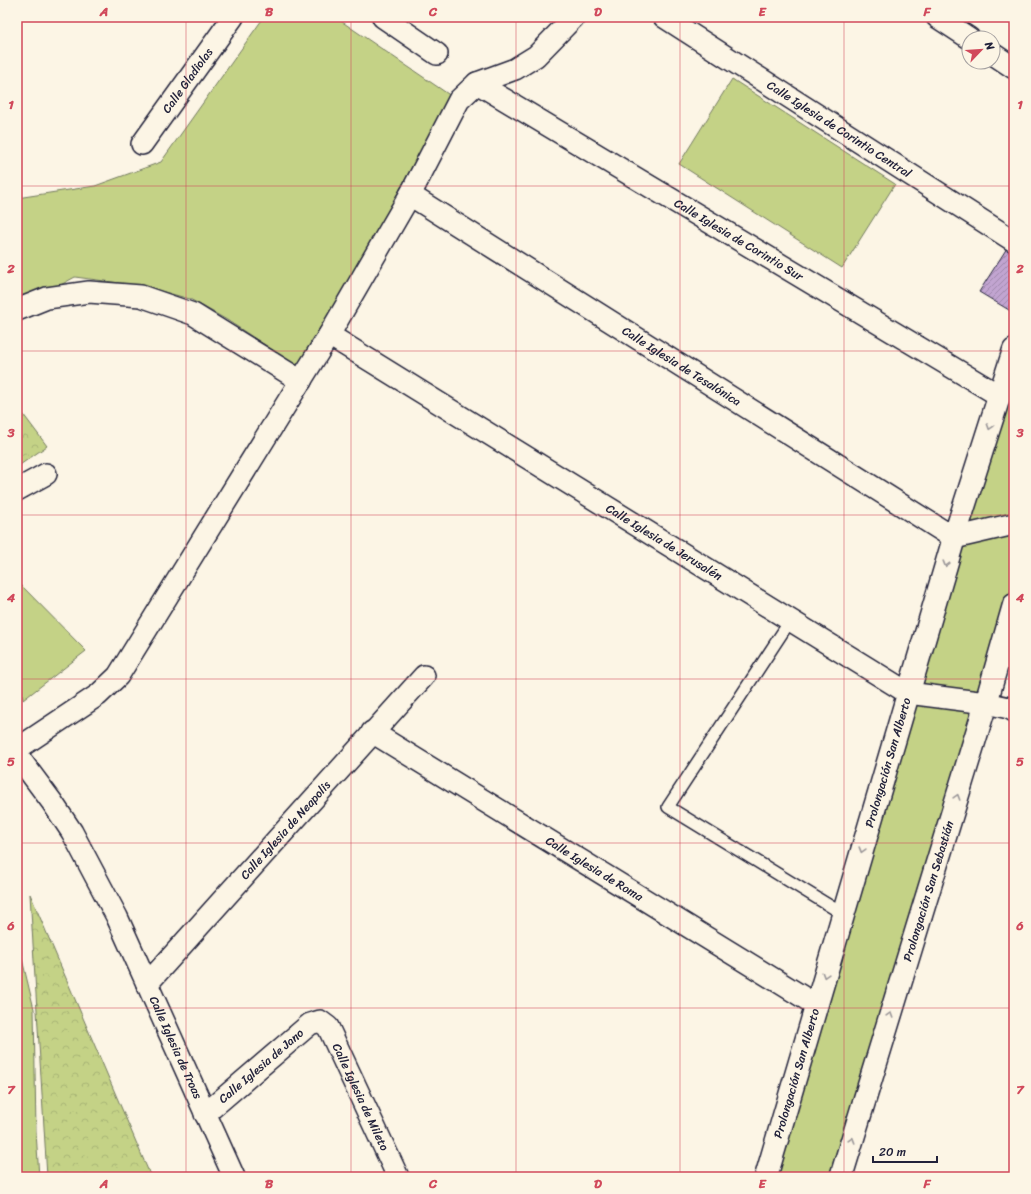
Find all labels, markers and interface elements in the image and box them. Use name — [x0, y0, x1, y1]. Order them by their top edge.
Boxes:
text: A — [99, 0, 108, 23]
text: B — [265, 0, 274, 23]
text: C — [428, 0, 438, 23]
text: D — [594, 0, 602, 23]
text: E — [758, 0, 767, 23]
text: F — [922, 0, 931, 23]
north arrow — [961, 30, 1001, 70]
text: N — [979, 38, 1000, 54]
street label: Calle Gladiolas — [156, 43, 219, 118]
street label: Calle Iglesia de Corintio Central — [762, 74, 917, 184]
text: 1 — [8, 93, 14, 116]
text: 1 — [1017, 93, 1023, 116]
street label: Calle Iglesia de Corintio Sur — [670, 192, 809, 288]
text: 2 — [6, 257, 15, 280]
text: 2 — [1015, 257, 1024, 280]
street label: Calle Iglesia de Tesalónica — [617, 320, 746, 412]
text: 3 — [6, 421, 15, 444]
text: 3 — [1015, 421, 1024, 444]
one-way arrow — [986, 424, 994, 431]
street label: Calle Iglesia de Jerusalén — [601, 498, 727, 587]
one-way arrow — [942, 561, 951, 568]
text: 4 — [6, 586, 16, 609]
text: 4 — [1015, 586, 1025, 609]
street label: Prolongación San Alberto — [858, 695, 917, 830]
text: 5 — [7, 750, 15, 773]
text: 5 — [1016, 750, 1024, 773]
street label: Calle Iglesia de Neapolis — [235, 775, 336, 885]
one-way arrow — [952, 794, 961, 801]
street label: Prolongación San Sebastián — [897, 817, 961, 964]
street label: Calle Iglesia de Roma — [541, 830, 648, 908]
one-way arrow — [858, 847, 867, 854]
text: 6 — [6, 914, 15, 937]
text: 6 — [1015, 914, 1024, 937]
one-way arrow — [821, 971, 830, 978]
street label: Calle Iglesia de Troas — [143, 992, 209, 1103]
street label: Prolongación San Alberto — [767, 1006, 826, 1141]
one-way arrow — [885, 1012, 894, 1019]
street label: Calle Iglesia de Jano — [213, 1023, 309, 1109]
street label: Calle Iglesia de Mileto — [326, 1039, 395, 1155]
text: 7 — [7, 1078, 16, 1101]
text: 7 — [1016, 1078, 1025, 1101]
one-way arrow — [847, 1136, 856, 1143]
scale bar — [873, 1138, 937, 1164]
text: 20 m — [879, 1141, 906, 1163]
text: A — [99, 1172, 108, 1194]
text: B — [265, 1172, 274, 1194]
text: C — [428, 1172, 438, 1194]
text: D — [594, 1172, 602, 1194]
text: E — [758, 1172, 767, 1194]
text: F — [922, 1172, 931, 1194]

